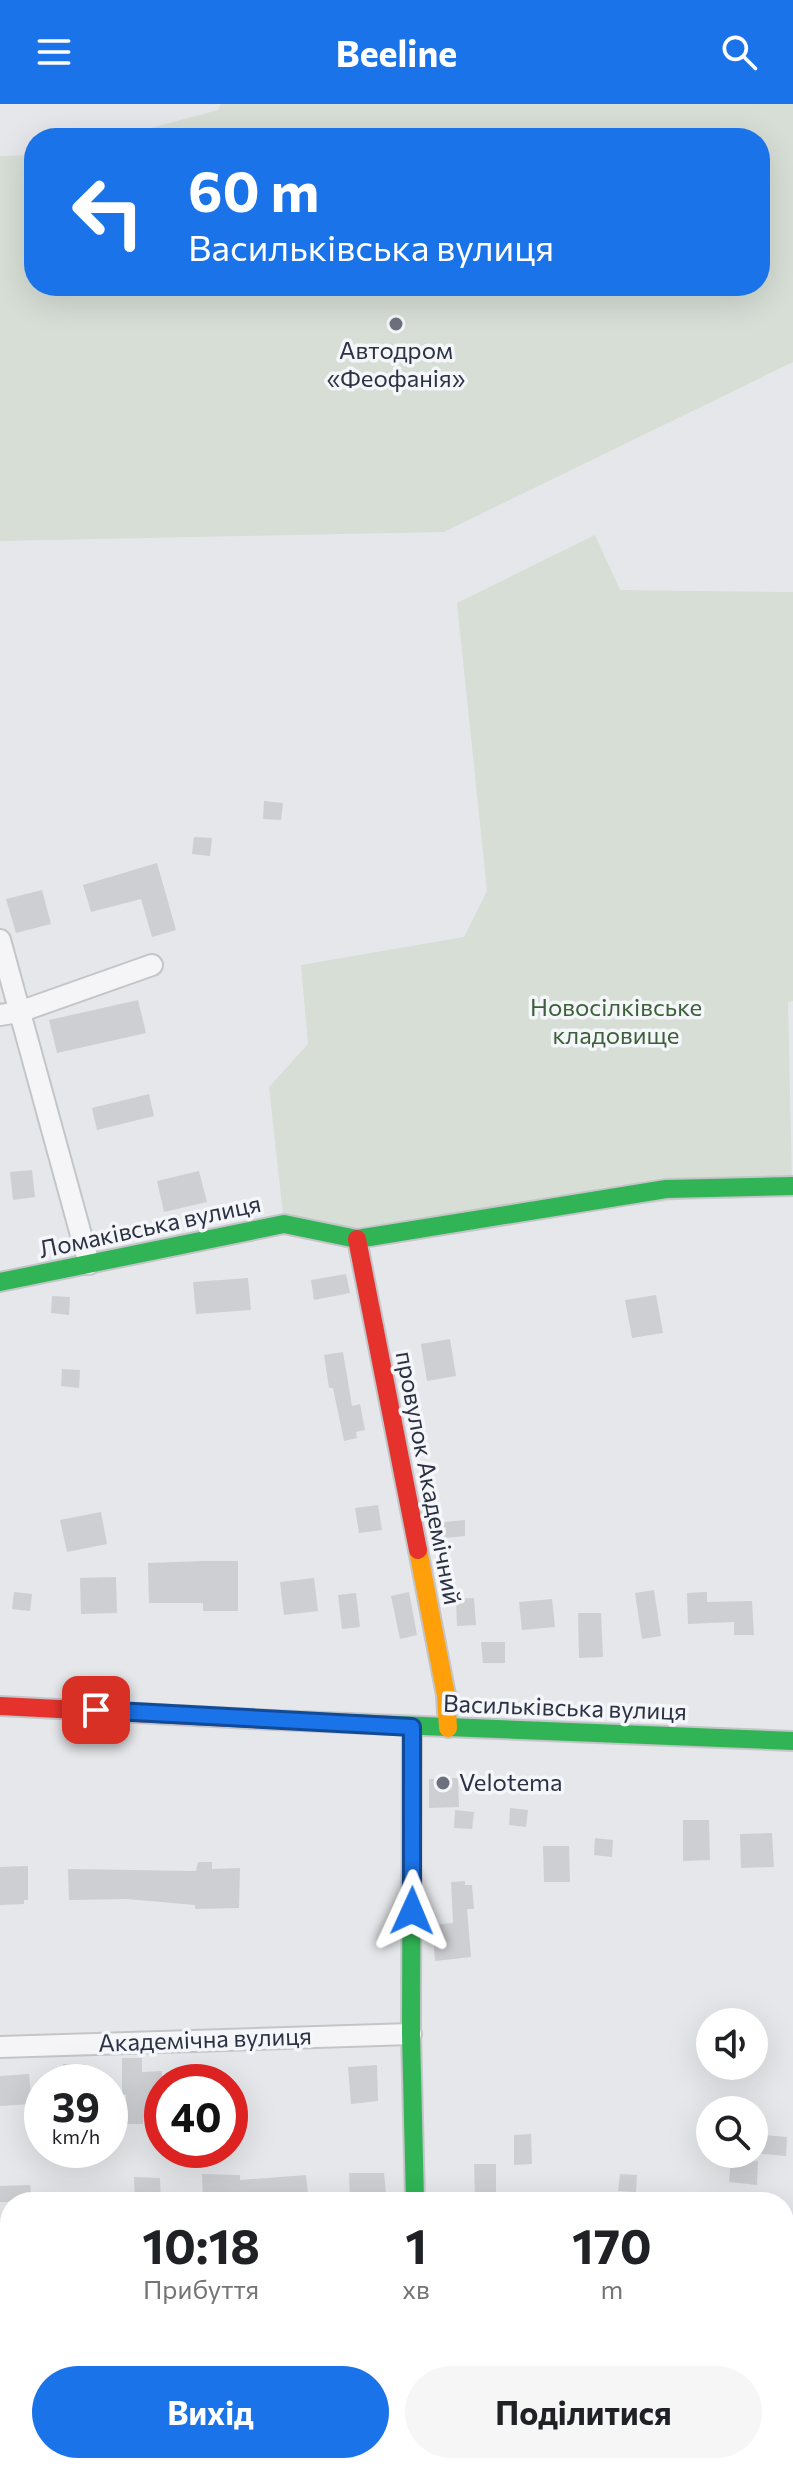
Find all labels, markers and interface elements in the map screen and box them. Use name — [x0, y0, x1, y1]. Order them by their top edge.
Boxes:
icon: menu — [32, 30, 76, 74]
text: Beeline — [336, 30, 457, 74]
icon: search — [717, 30, 761, 74]
text: 60 m — [188, 155, 319, 224]
icon: left — [56, 160, 160, 264]
text: Васильківська вулиця — [188, 224, 554, 268]
marker: Автодром «Феофанія» — [387, 315, 405, 333]
place label: Автодром «Феофанія» — [327, 335, 465, 392]
park label: Новосілківське кладовище — [530, 992, 702, 1049]
street label: Ломаківська вулиця — [36, 1188, 263, 1263]
street label: провулок Академічний — [391, 1348, 468, 1607]
pin — [62, 1676, 130, 1744]
icon: arrive — [74, 1688, 118, 1732]
street label: Васильківська вулиця — [443, 1688, 688, 1725]
place label: Velotema — [459, 1767, 563, 1796]
marker: Velotema — [434, 1774, 452, 1792]
position arrow — [370, 1869, 454, 1953]
map controls — [696, 2008, 768, 2168]
button: sound — [696, 2008, 768, 2080]
street label: Академічна вулиця — [98, 2020, 312, 2057]
speed limit sign: 40 — [144, 2064, 248, 2168]
text: 39 — [52, 2081, 100, 2130]
button: search — [696, 2096, 768, 2168]
text: km/h — [52, 2124, 100, 2148]
text: 10:18 — [142, 2215, 260, 2274]
text: 1 — [405, 2215, 427, 2274]
text: 170 — [572, 2215, 652, 2274]
text: Прибуття — [143, 2273, 259, 2304]
text: хв — [402, 2273, 430, 2304]
text: m — [601, 2273, 623, 2304]
button: Вихід — [32, 2366, 389, 2458]
button: Поділитися — [405, 2366, 762, 2458]

